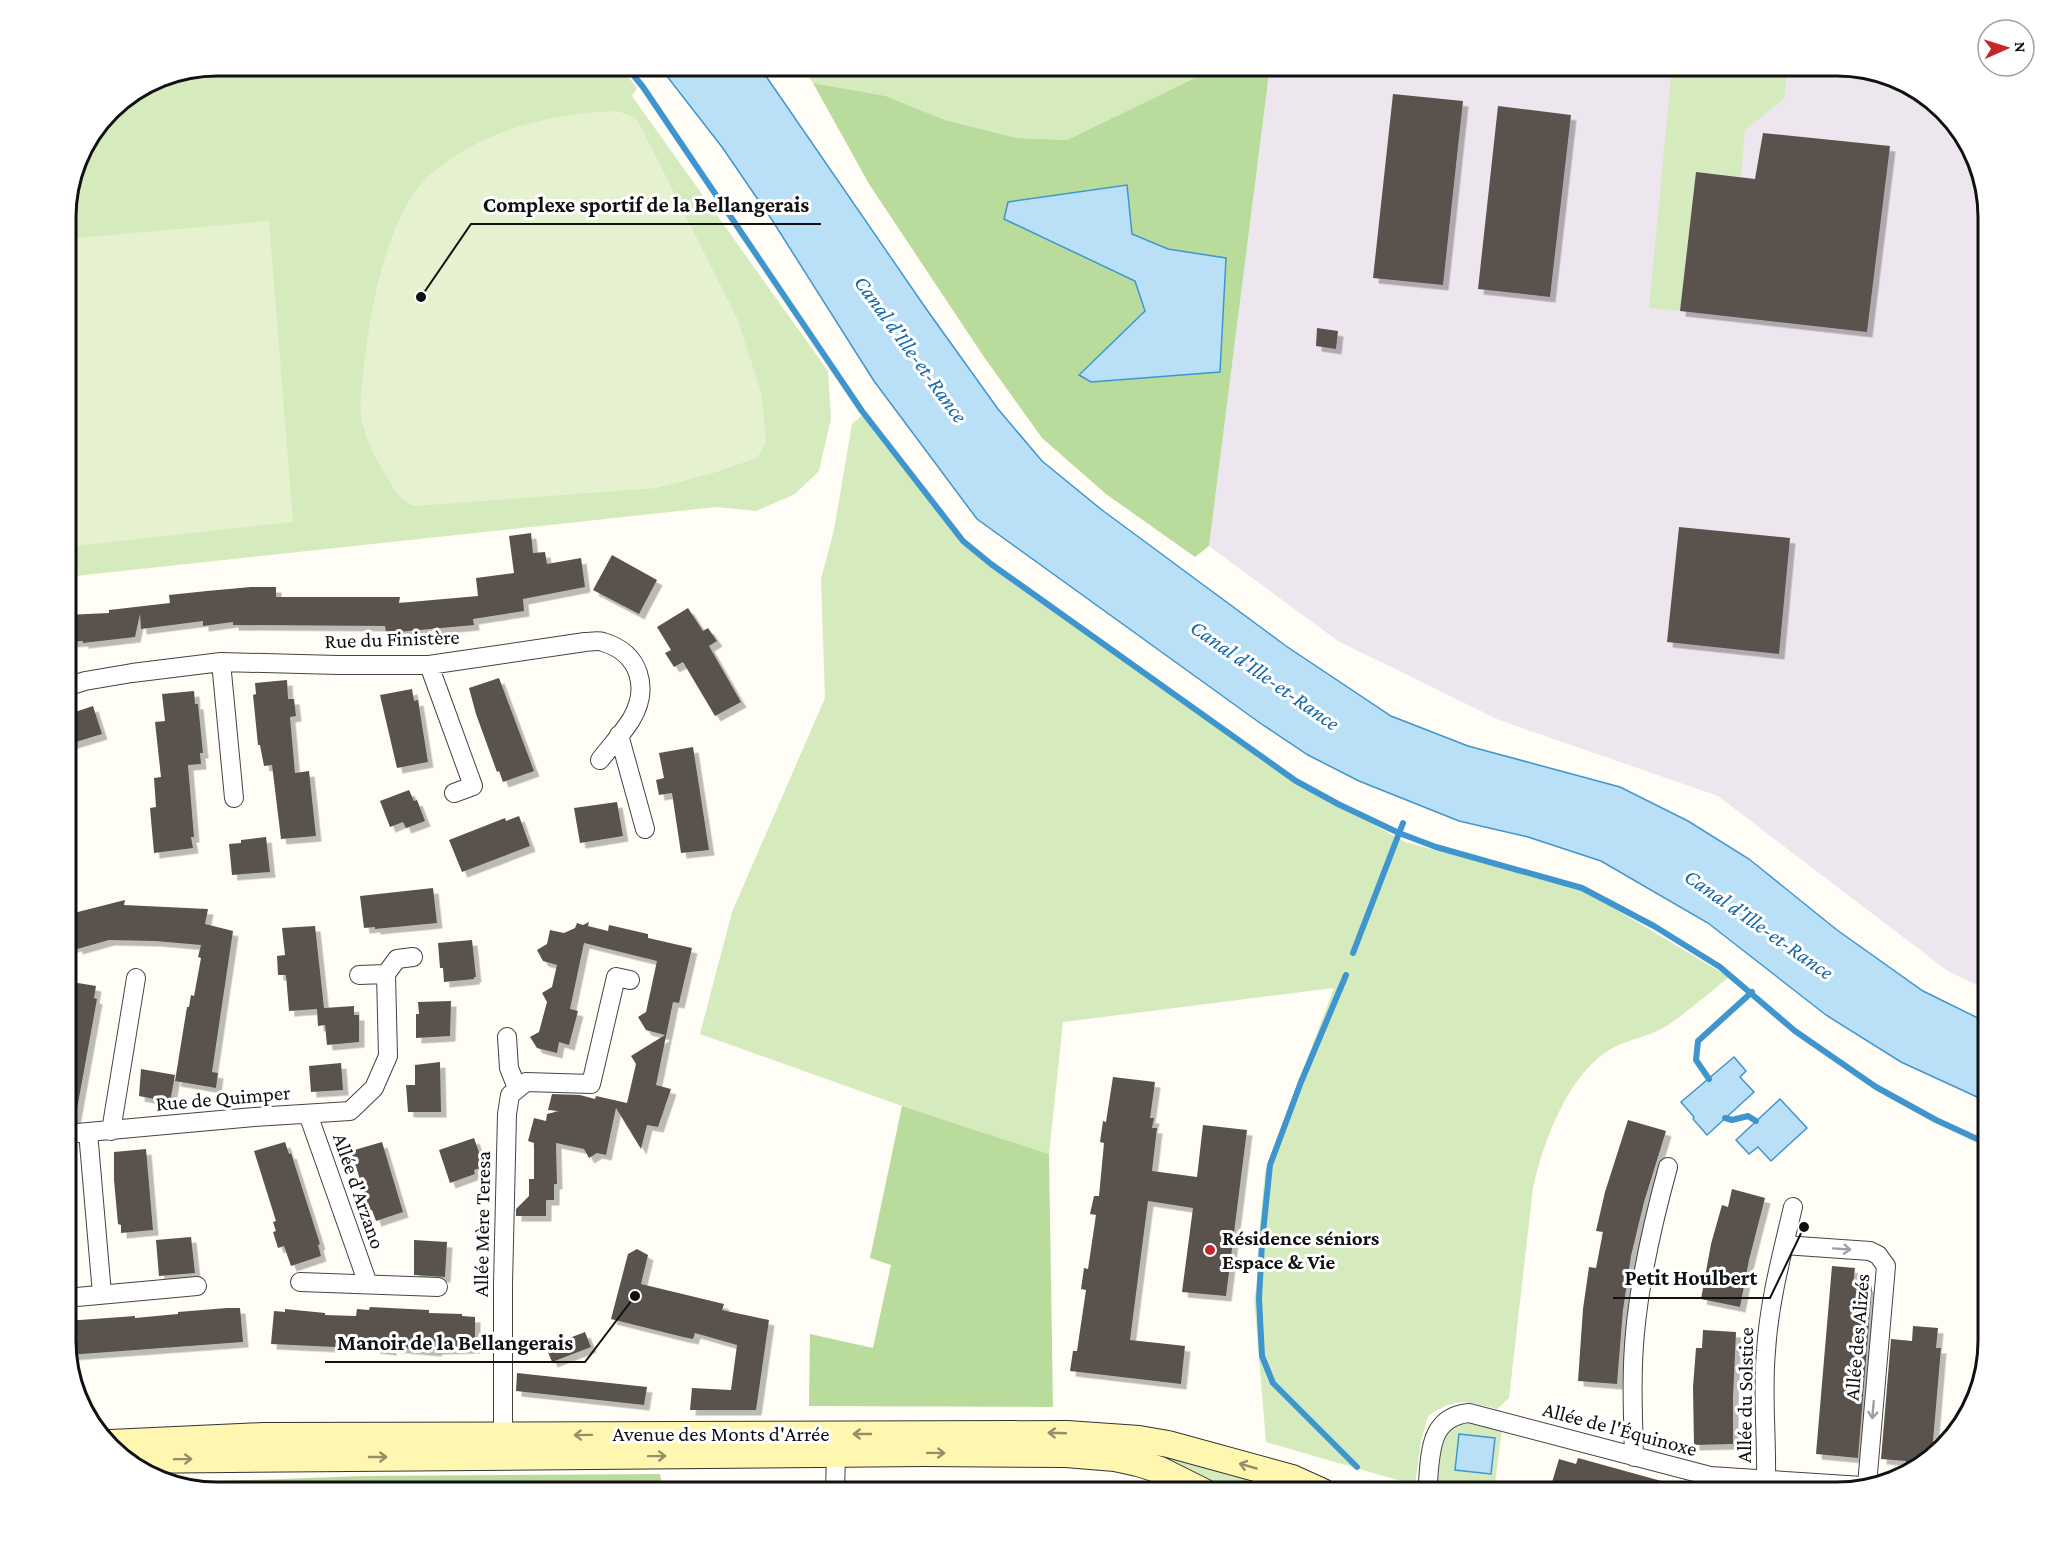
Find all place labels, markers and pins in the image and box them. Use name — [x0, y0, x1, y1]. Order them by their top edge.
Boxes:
callout: Complexe sportif de la Bellangerais — [471, 184, 821, 224]
place label: Résidence séniors Espace & Vie — [1222, 1226, 1380, 1274]
marker: Résidence séniors Espace & Vie — [1203, 1243, 1217, 1257]
callout: Petit Houlbert — [1613, 1258, 1770, 1298]
callout: Manoir de la Bellangerais — [325, 1322, 585, 1362]

